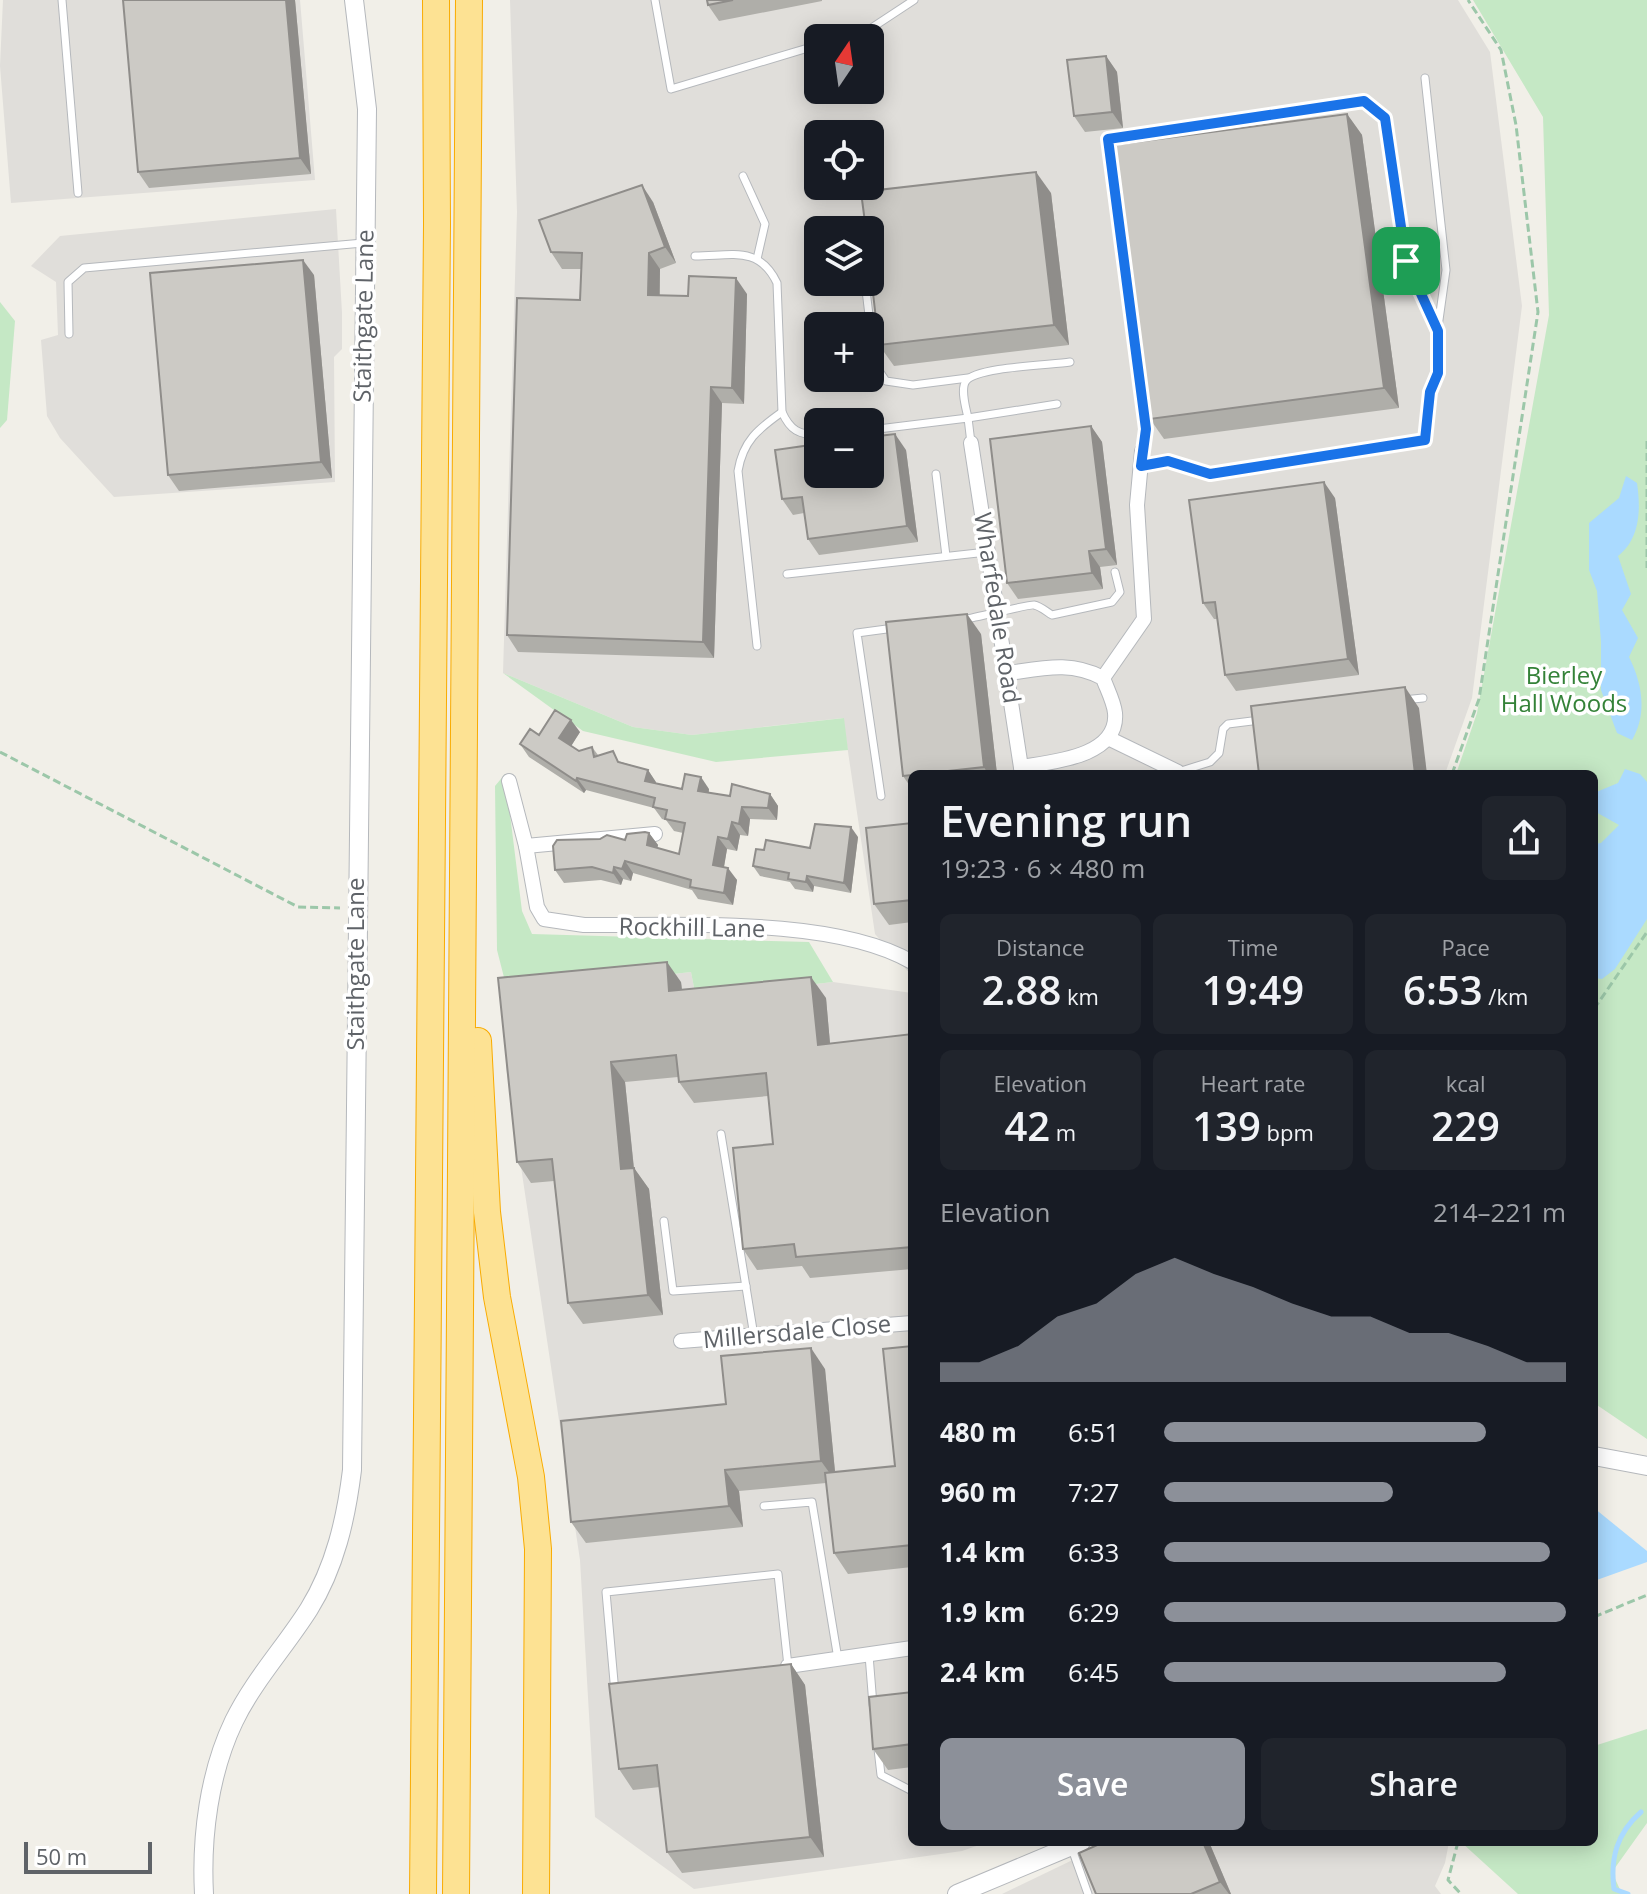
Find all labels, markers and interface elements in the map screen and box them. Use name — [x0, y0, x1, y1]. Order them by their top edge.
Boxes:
north arrow — [804, 24, 884, 104]
map controls — [804, 24, 884, 488]
button: locate — [804, 120, 884, 200]
button: layers — [804, 216, 884, 296]
pin — [1372, 227, 1440, 295]
street label: Staithgate Lane — [344, 229, 381, 403]
icon: arrive — [1384, 239, 1428, 283]
button: + — [804, 312, 884, 392]
button: − — [804, 408, 884, 488]
street label: Wharfedale Road — [967, 510, 1030, 705]
park label: Bierley Hall Woods — [1501, 658, 1627, 719]
text: Evening run — [940, 790, 1192, 850]
button: share — [1482, 796, 1566, 880]
text: 19:23 · 6 × 480 m — [940, 850, 1145, 886]
street label: Staithgate Lane — [338, 877, 371, 1051]
street label: Rockhill Lane — [618, 909, 766, 944]
text: Distance — [996, 932, 1085, 962]
text: Time — [1228, 932, 1278, 962]
text: Pace — [1441, 932, 1490, 962]
text: 2.88 — [982, 962, 1061, 1017]
text: 19:49 — [1202, 962, 1304, 1017]
text: 6:53 — [1403, 962, 1483, 1017]
text: km — [1061, 981, 1099, 1011]
text: /km — [1483, 981, 1528, 1011]
text: Elevation — [994, 1068, 1087, 1098]
text: Heart rate — [1201, 1068, 1305, 1098]
text: kcal — [1446, 1068, 1486, 1098]
text: 42 — [1004, 1098, 1050, 1153]
text: 139 — [1192, 1098, 1261, 1153]
text: 229 — [1431, 1098, 1500, 1153]
text: m — [1050, 1117, 1076, 1147]
text: bpm — [1261, 1117, 1314, 1147]
text: Elevation — [940, 1194, 1050, 1230]
text: 214–221 m — [1433, 1194, 1566, 1230]
street label: Millersdale Close — [701, 1306, 892, 1355]
text: 480 m — [940, 1414, 1017, 1450]
text: 6:51 — [1068, 1414, 1119, 1450]
text: 960 m — [940, 1474, 1017, 1510]
text: 7:27 — [1068, 1474, 1119, 1510]
text: 1.4 km — [940, 1534, 1026, 1570]
text: 6:33 — [1068, 1534, 1119, 1570]
text: 1.9 km — [940, 1594, 1026, 1630]
text: 6:29 — [1068, 1594, 1119, 1630]
text: 2.4 km — [940, 1654, 1026, 1690]
text: 6:45 — [1068, 1654, 1119, 1690]
button: Save — [940, 1738, 1245, 1830]
button: Share — [1261, 1738, 1566, 1830]
scale bar — [24, 1838, 152, 1874]
text: 50 m — [36, 1841, 87, 1871]

